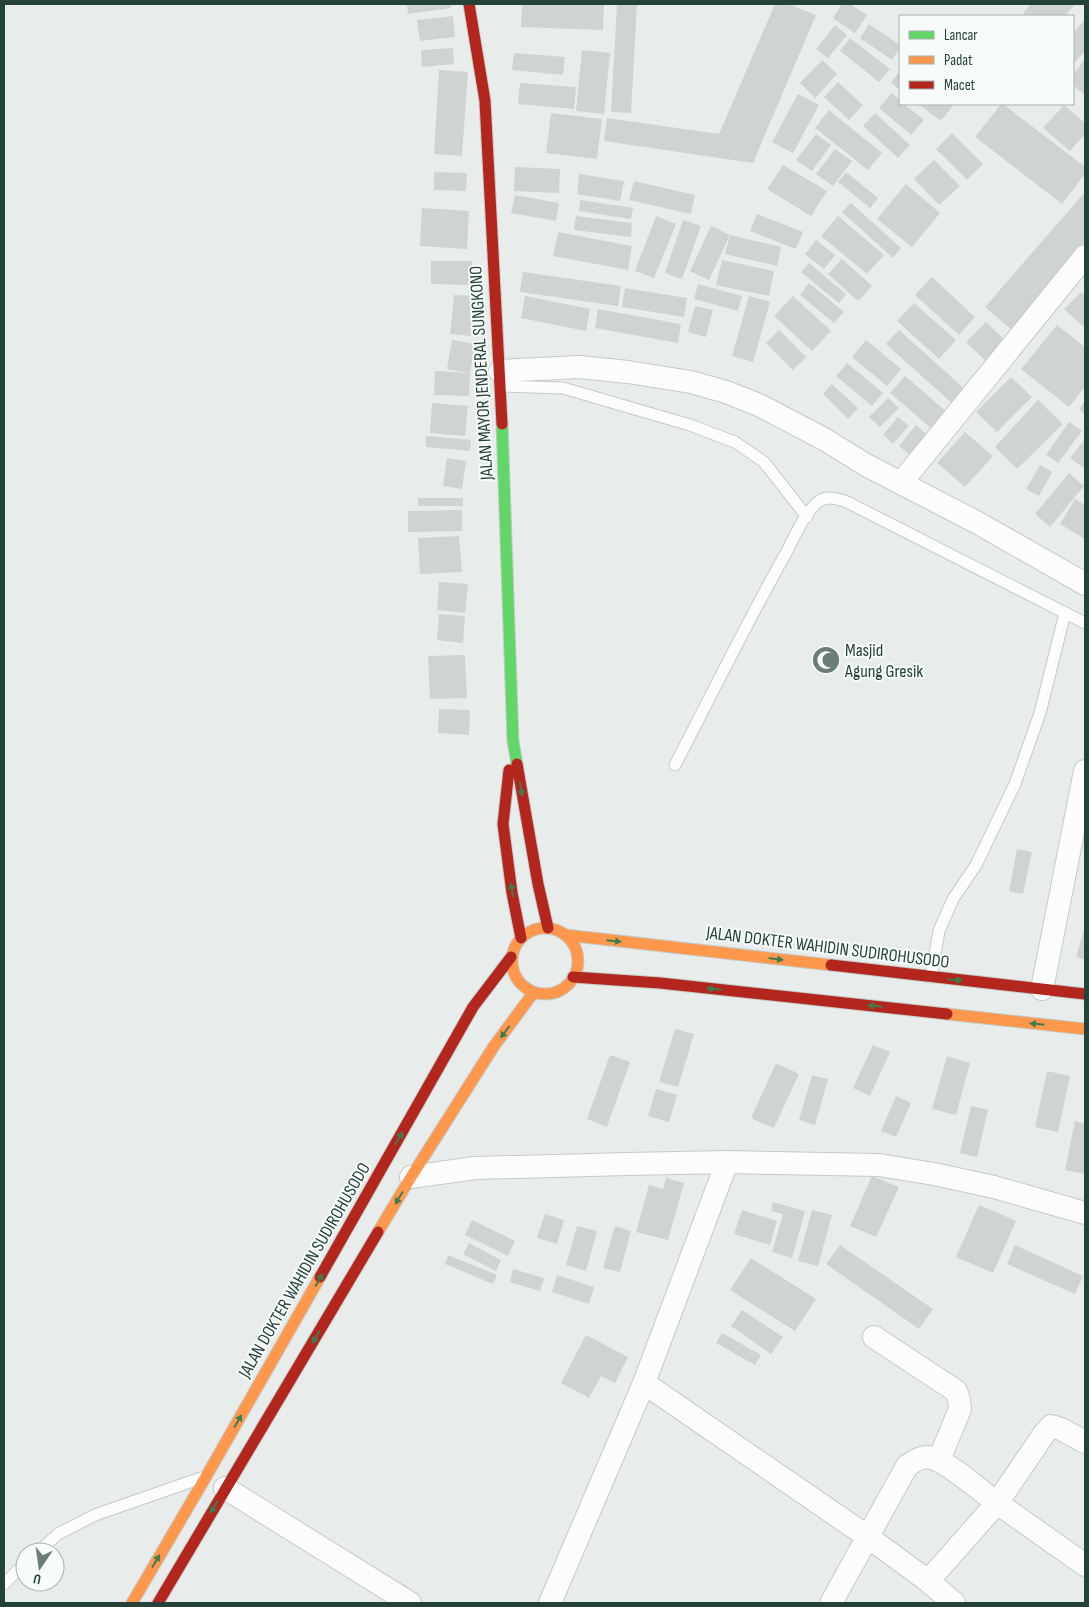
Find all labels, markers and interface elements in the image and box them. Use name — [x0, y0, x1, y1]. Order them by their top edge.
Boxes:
legend — [899, 15, 1074, 105]
text: Lancar — [944, 26, 978, 45]
text: Padat — [944, 51, 973, 70]
text: Macet — [944, 76, 976, 95]
street label: JALAN MAYOR JENDERAL SUNGKONO — [465, 265, 498, 482]
place label: Masjid Agung Gresik — [844, 640, 923, 682]
mosque icon: Masjid Agung Gresik — [811, 645, 841, 675]
one-way arrow — [518, 782, 526, 798]
one-way arrow — [508, 881, 516, 897]
street label: JALAN DOKTER WAHIDIN SUDIROHUSODO — [704, 922, 951, 973]
one-way arrow — [607, 937, 623, 945]
one-way arrow — [768, 955, 784, 963]
one-way arrow — [947, 976, 963, 984]
one-way arrow — [705, 985, 721, 993]
one-way arrow — [867, 1002, 883, 1010]
one-way arrow — [1028, 1020, 1044, 1028]
one-way arrow — [500, 1025, 510, 1039]
one-way arrow — [394, 1132, 403, 1145]
street label: JALAN DOKTER WAHIDIN SUDIROHUSODO — [234, 1159, 375, 1382]
one-way arrow — [394, 1191, 403, 1204]
one-way arrow — [314, 1273, 323, 1286]
one-way arrow — [311, 1331, 320, 1344]
one-way arrow — [234, 1414, 243, 1428]
one-way arrow — [209, 1500, 218, 1513]
north arrow — [15, 1542, 65, 1592]
one-way arrow — [152, 1555, 161, 1568]
text: U — [32, 1570, 43, 1588]

